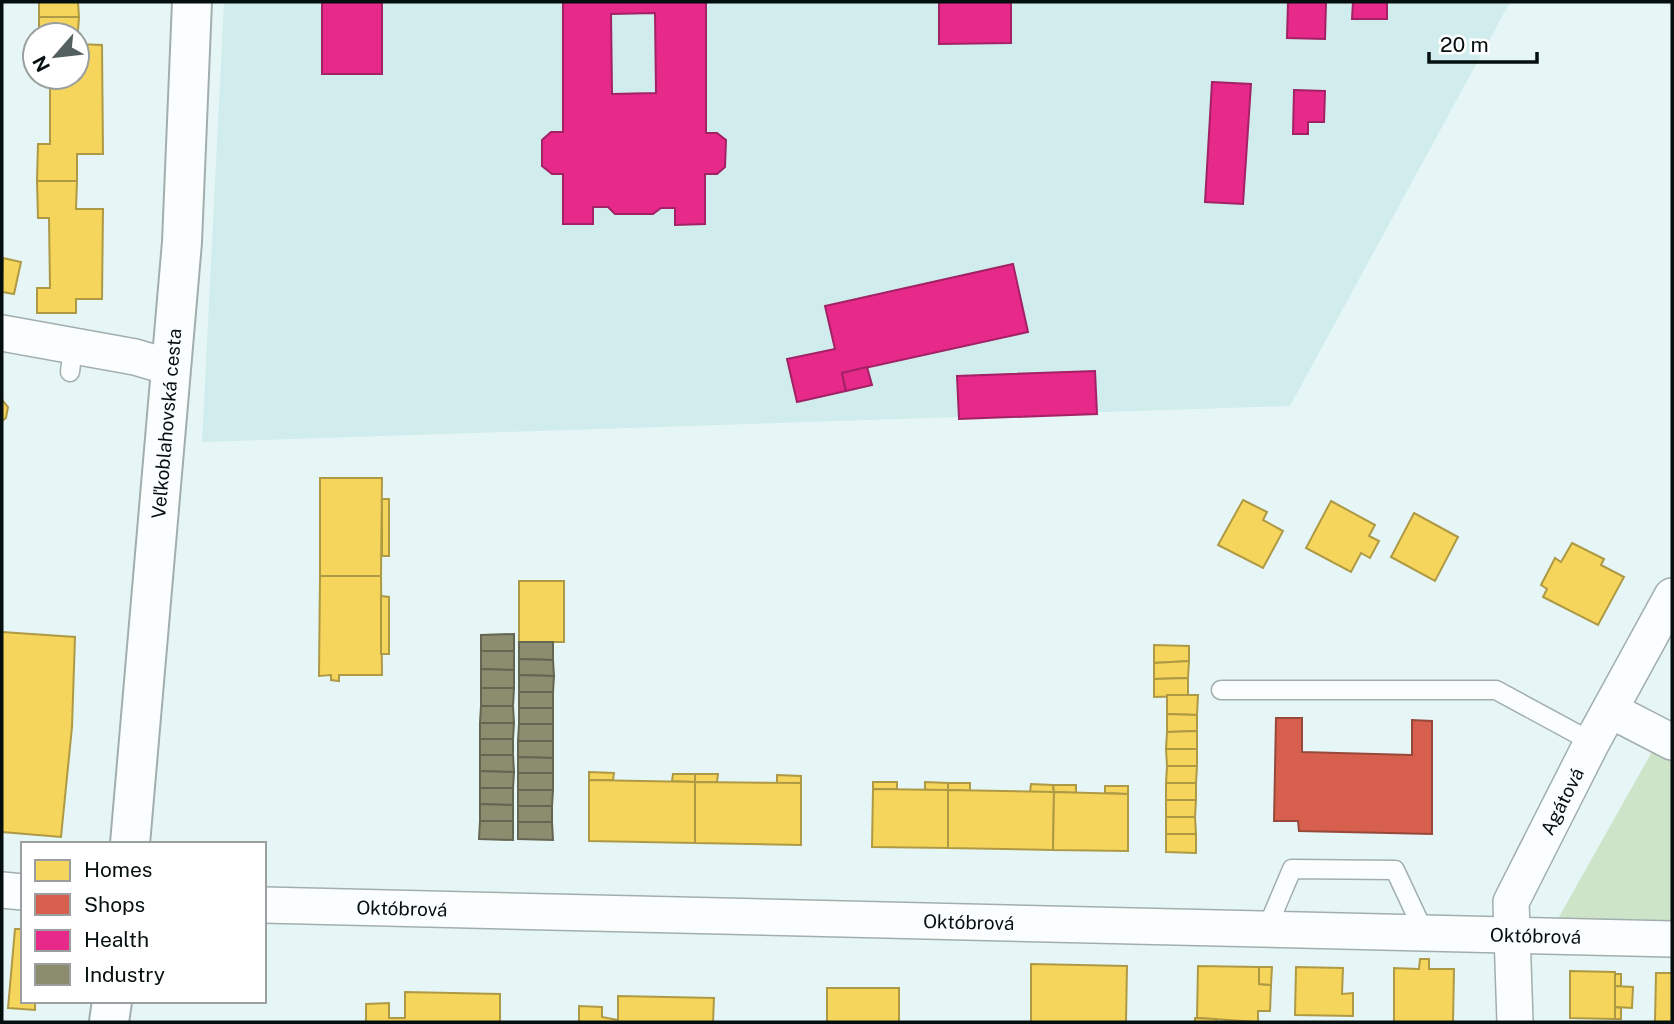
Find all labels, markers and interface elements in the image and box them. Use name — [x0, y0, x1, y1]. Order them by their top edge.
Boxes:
north arrow — [21, 21, 91, 91]
scale bar — [1429, 21, 1538, 65]
text: 20 m — [1440, 32, 1489, 57]
text: N — [28, 52, 54, 76]
street label: Veľkoblahovská cesta — [147, 327, 185, 520]
street label: Agátová — [1536, 764, 1588, 839]
legend — [21, 842, 266, 1003]
text: Homes — [84, 857, 152, 882]
text: Shops — [84, 892, 145, 917]
street label: Októbrová — [356, 896, 448, 920]
street label: Októbrová — [923, 910, 1015, 934]
street label: Októbrová — [1490, 924, 1581, 948]
text: Health — [84, 927, 149, 952]
text: Industry — [84, 962, 165, 987]

